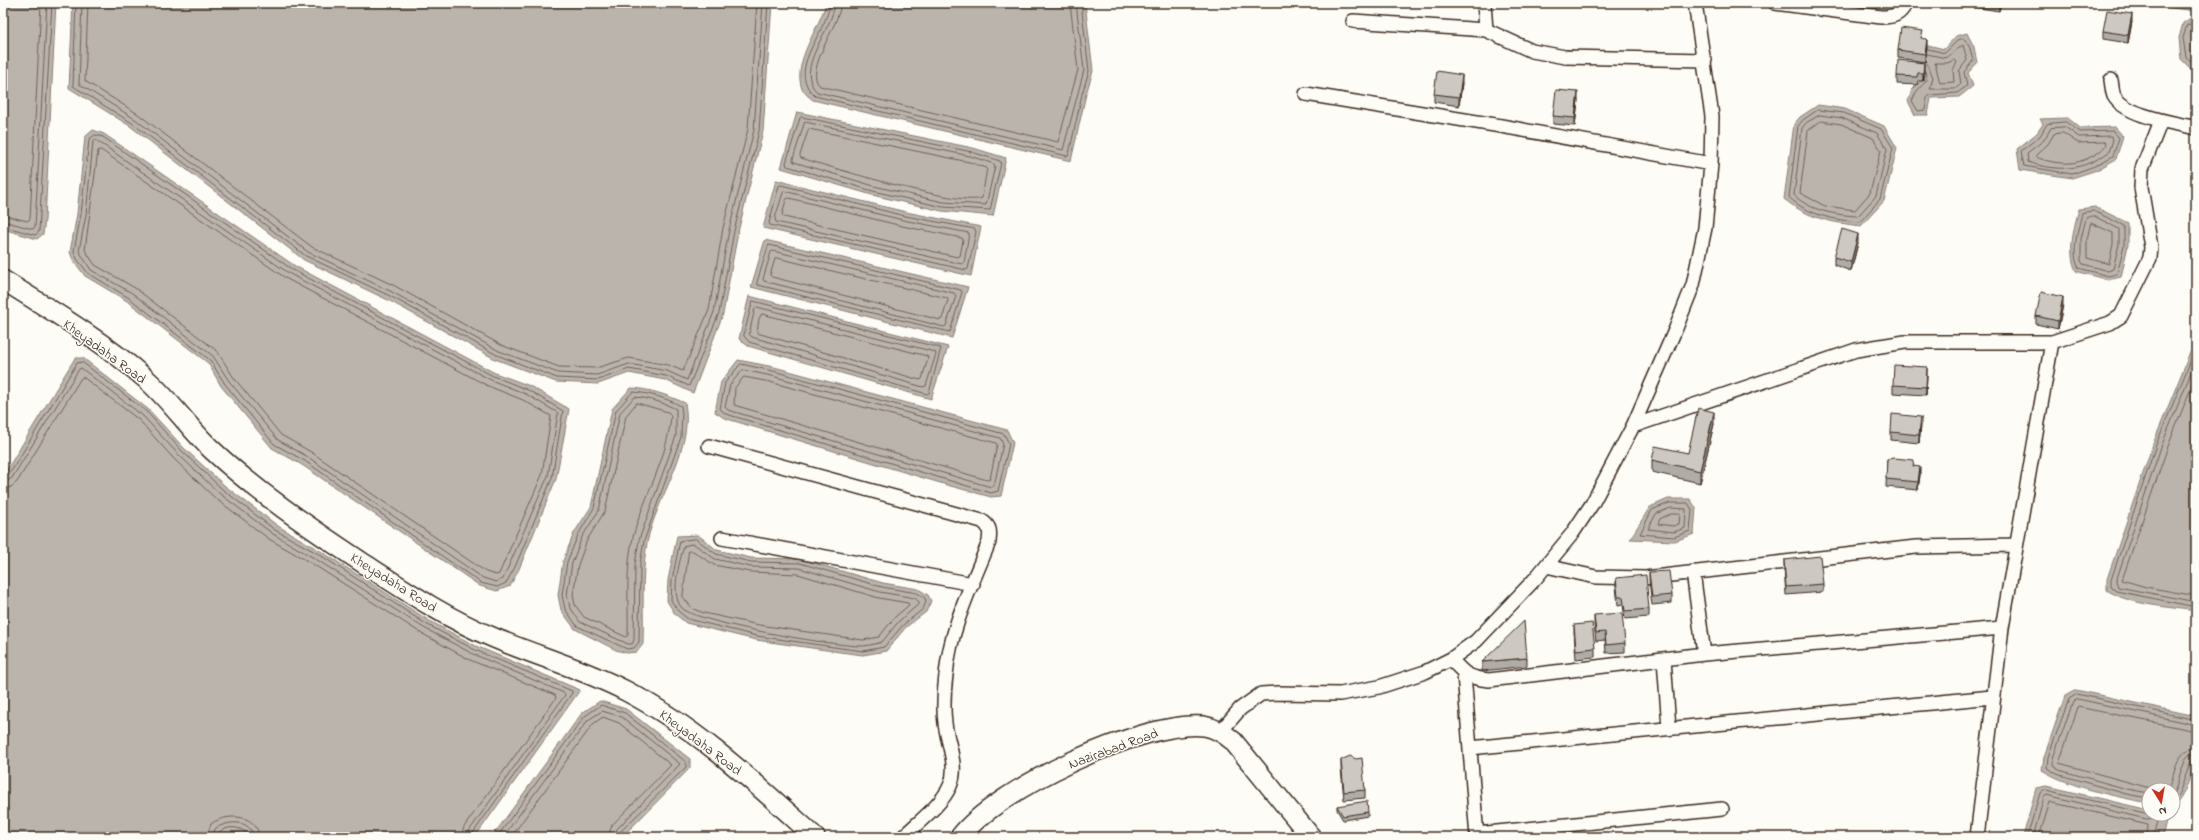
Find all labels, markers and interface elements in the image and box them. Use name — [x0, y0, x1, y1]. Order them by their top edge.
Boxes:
street label: Kheyadaha Road — [57, 315, 150, 391]
street label: Kheyadaha Road — [345, 548, 441, 619]
street label: Kheyadaha Road — [654, 705, 746, 782]
street label: Nazirabad Road — [1066, 723, 1161, 775]
north arrow — [2141, 782, 2181, 822]
text: N — [2158, 802, 2168, 819]

